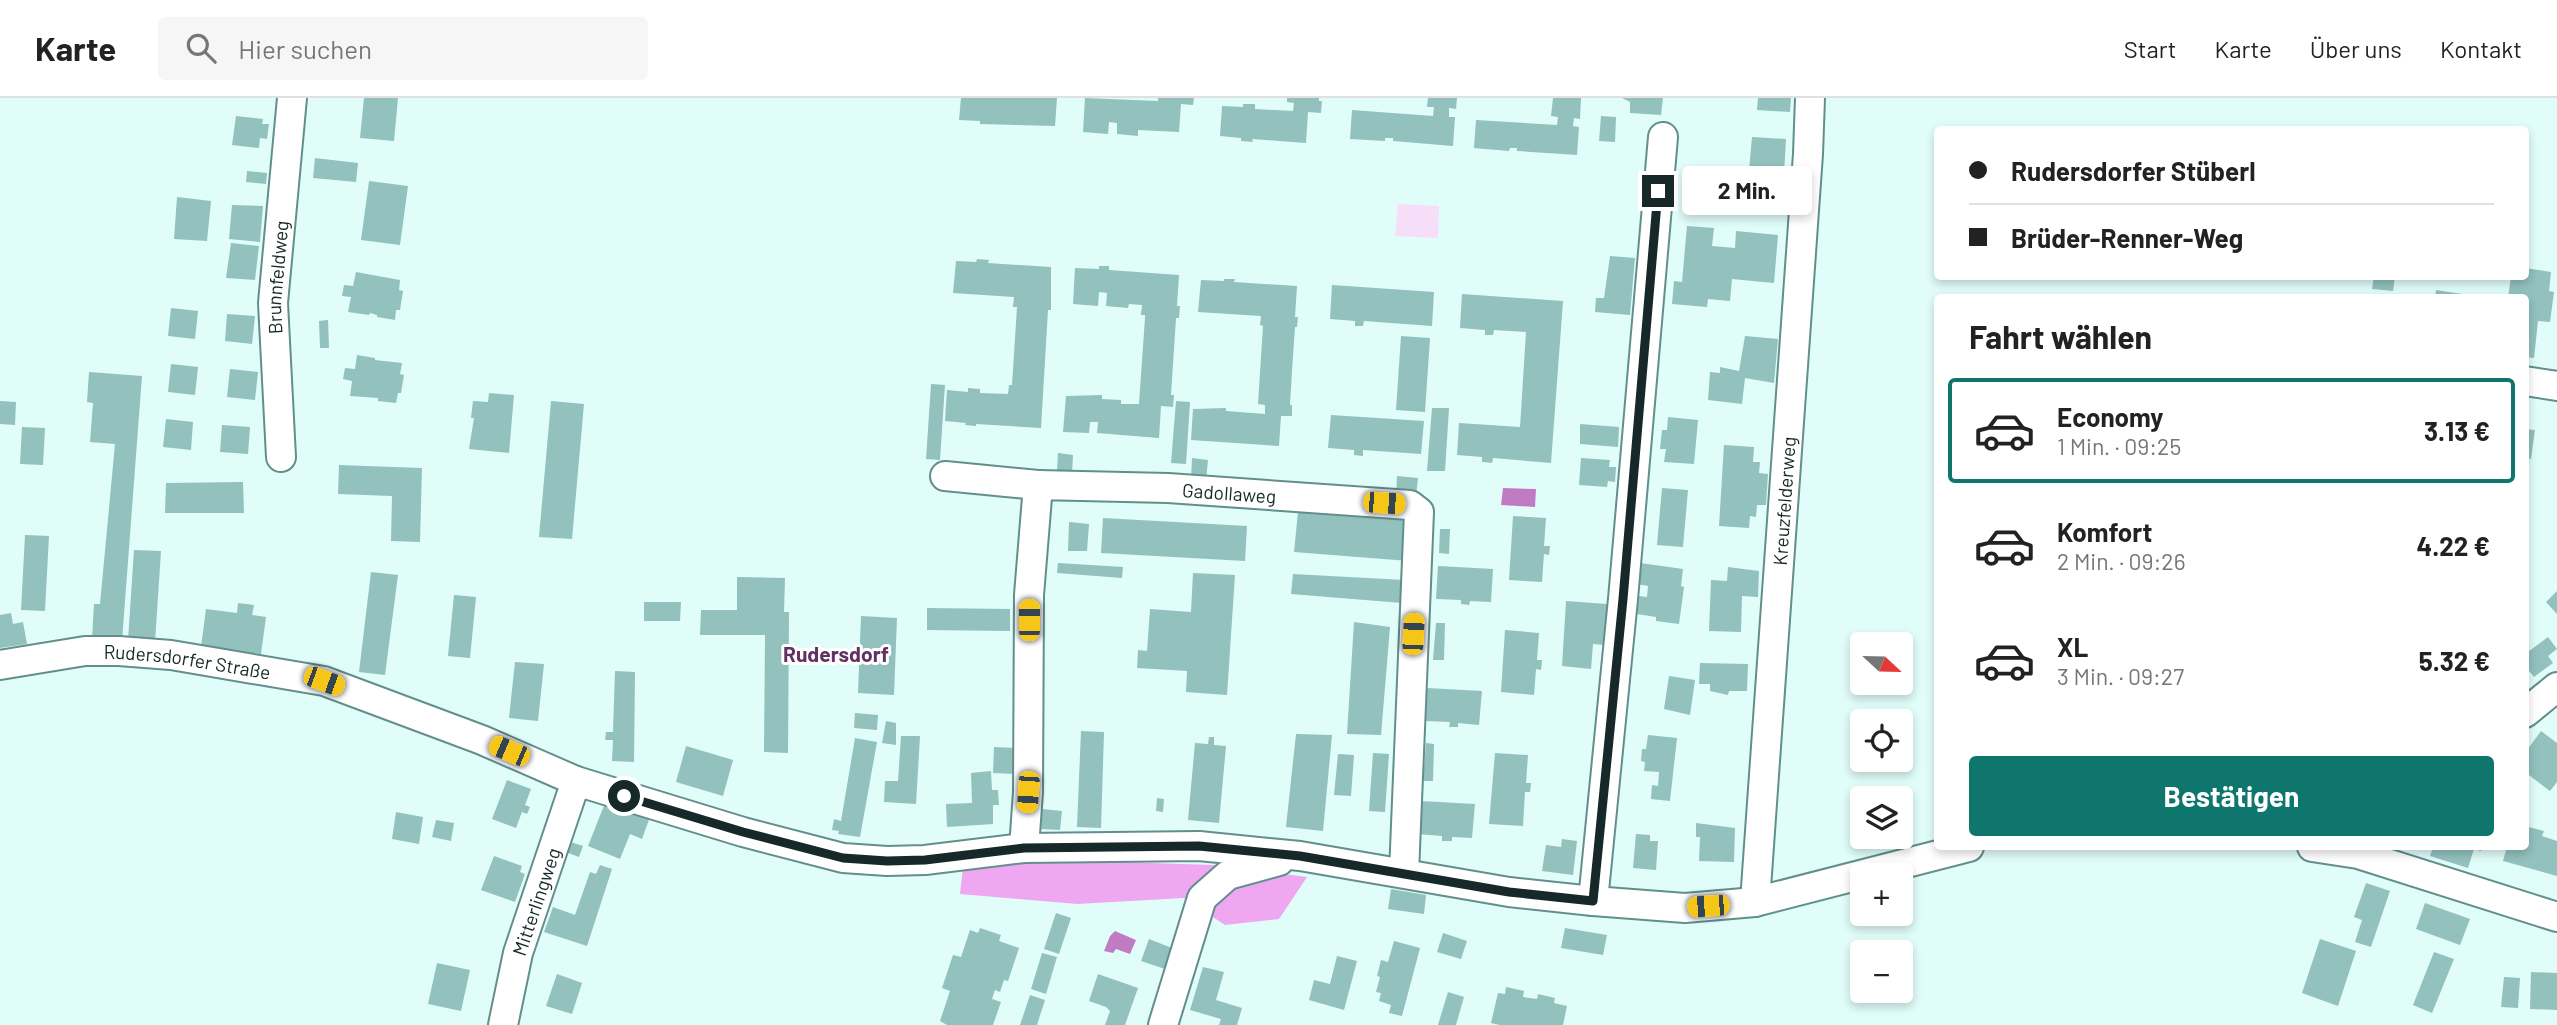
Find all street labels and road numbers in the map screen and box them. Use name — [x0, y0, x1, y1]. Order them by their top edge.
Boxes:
street label: Brunnfeldweg — [261, 219, 292, 335]
street label: Kreuzfelderweg — [1767, 436, 1799, 566]
street label: Gadollaweg — [1182, 478, 1277, 507]
street label: Rudersdorfer Straße — [104, 639, 272, 683]
street label: Mitterlingweg — [507, 844, 564, 958]

